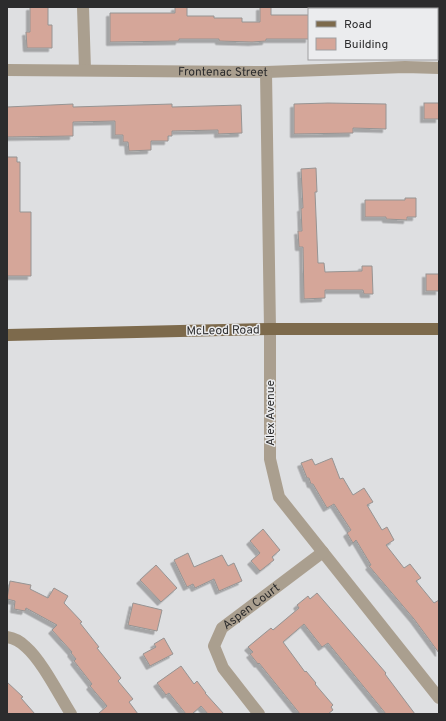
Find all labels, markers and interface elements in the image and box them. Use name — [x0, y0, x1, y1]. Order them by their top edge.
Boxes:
legend — [308, 8, 438, 60]
text: Road — [344, 17, 372, 33]
text: Building — [344, 37, 388, 53]
street label: Frontenac Street — [178, 64, 268, 81]
street label: McLeod Road — [186, 322, 260, 340]
street label: Alex Avenue — [263, 380, 279, 446]
street label: Aspen Court — [220, 580, 283, 634]

